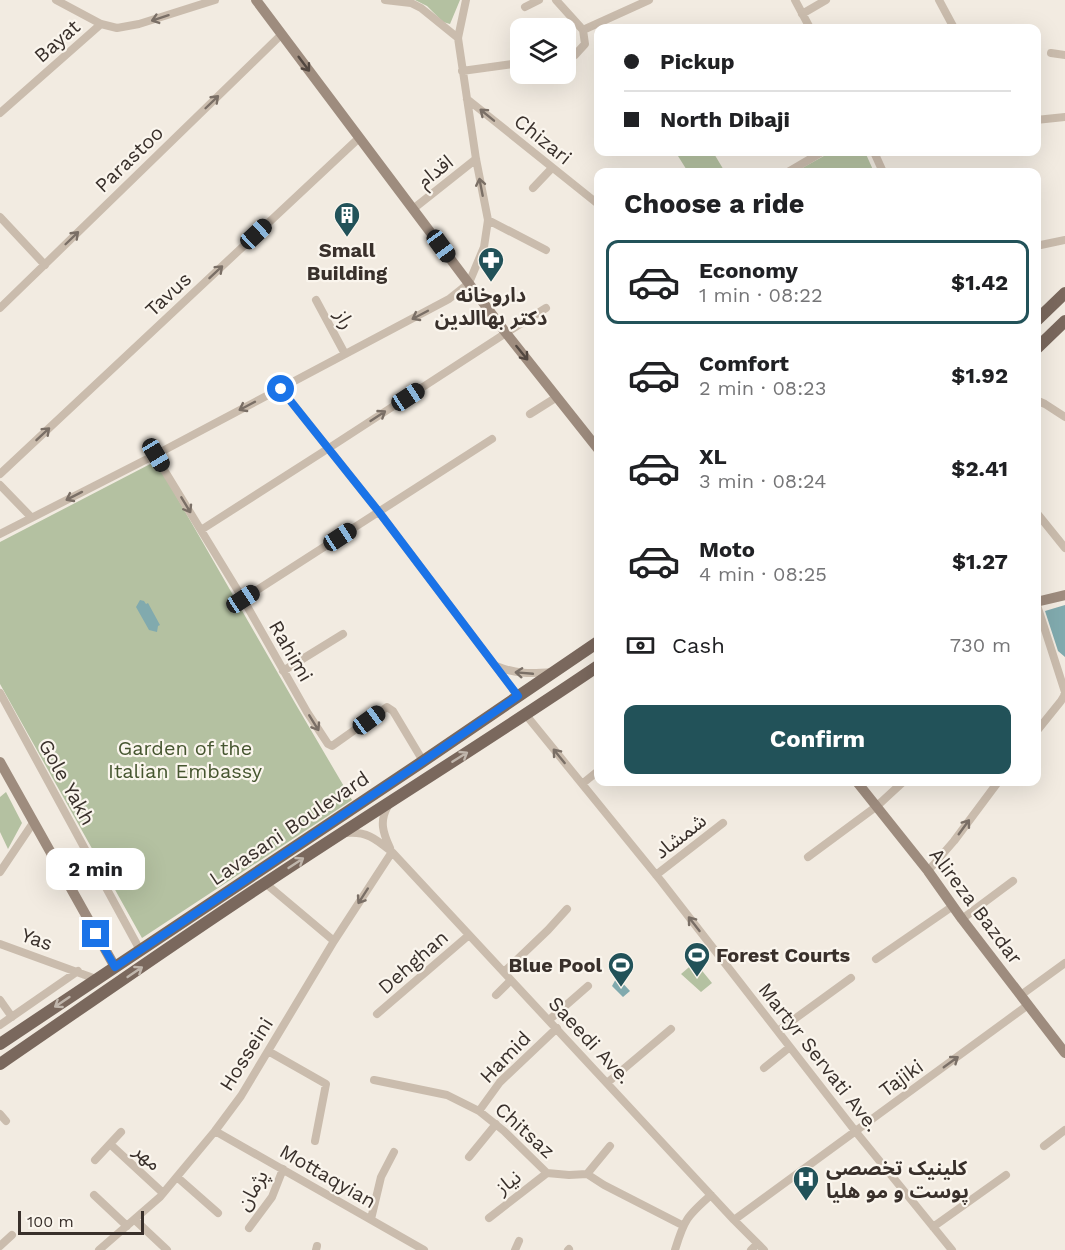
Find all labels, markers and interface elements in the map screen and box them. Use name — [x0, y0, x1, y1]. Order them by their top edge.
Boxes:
one-way arrow — [151, 13, 170, 24]
street label: Bayat — [29, 14, 85, 67]
map controls — [510, 18, 576, 84]
button: layers — [510, 18, 576, 84]
text: Pickup — [660, 49, 735, 74]
one-way arrow — [297, 55, 310, 71]
one-way arrow — [204, 95, 219, 109]
text: North Dibaji — [660, 107, 790, 132]
one-way arrow — [479, 109, 495, 122]
street label: Chizari — [509, 109, 577, 169]
street label: Parastoo — [90, 121, 168, 197]
street label: اقدام — [412, 150, 460, 195]
one-way arrow — [475, 177, 486, 197]
text: Choose a ride — [624, 188, 804, 220]
building icon: Small Building — [332, 200, 362, 238]
car — [237, 215, 275, 253]
car — [423, 226, 459, 266]
one-way arrow — [65, 231, 80, 245]
place label: Small Building — [307, 238, 388, 285]
pharmacy icon: داروخانه دکتر بهاالدین — [476, 245, 506, 283]
icon: car — [627, 255, 681, 309]
text: Economy — [699, 258, 798, 283]
one-way arrow — [208, 265, 223, 279]
street label: Tavus — [140, 267, 196, 321]
text: $1.42 — [951, 270, 1008, 295]
place label: داروخانه دکتر بهاالدین — [435, 283, 547, 330]
text: 1 min · 08:22 — [699, 283, 823, 307]
street label: راز — [329, 304, 360, 333]
one-way arrow — [411, 310, 429, 321]
one-way arrow — [516, 345, 529, 361]
icon: car — [627, 348, 681, 402]
text: Comfort — [699, 351, 789, 376]
text: $1.92 — [951, 363, 1008, 388]
route start — [267, 375, 294, 402]
text: 2 min · 08:23 — [699, 376, 826, 400]
car — [388, 380, 428, 414]
one-way arrow — [239, 401, 257, 412]
one-way arrow — [369, 410, 386, 422]
one-way arrow — [35, 427, 50, 441]
car — [139, 435, 173, 475]
icon: car — [627, 441, 681, 495]
text: XL — [699, 444, 727, 469]
text: $2.41 — [951, 456, 1008, 481]
text: 3 min · 08:24 — [699, 469, 826, 493]
one-way arrow — [65, 490, 83, 502]
one-way arrow — [180, 496, 192, 513]
car — [320, 520, 360, 554]
icon: car — [627, 534, 681, 588]
text: Moto — [699, 537, 755, 562]
text: $1.27 — [952, 549, 1008, 574]
text: 4 min · 08:25 — [699, 562, 827, 586]
car — [223, 582, 263, 616]
street label: Rahimi — [264, 616, 318, 686]
icon: cash — [624, 629, 657, 662]
text: Cash — [672, 633, 725, 658]
text: 730 m — [950, 633, 1011, 657]
one-way arrow — [514, 667, 534, 678]
car — [349, 702, 389, 738]
button: Confirm — [624, 705, 1011, 774]
one-way arrow — [308, 714, 320, 731]
street label: Gole Yakh — [34, 735, 100, 829]
park label: Garden of the Italian Embassy — [108, 736, 263, 783]
one-way arrow — [552, 748, 565, 764]
one-way arrow — [451, 750, 468, 762]
street label: Lavasani Boulevard — [205, 766, 373, 890]
street label: شمشاد — [649, 808, 711, 864]
one-way arrow — [958, 819, 970, 836]
street label: Alireza Bazdar — [924, 843, 1028, 969]
callout: 2 min — [46, 847, 146, 889]
one-way arrow — [288, 856, 305, 869]
text: 2 min — [68, 857, 123, 881]
one-way arrow — [357, 888, 369, 904]
one-way arrow — [688, 916, 701, 932]
route end — [82, 920, 109, 947]
street label: Yas — [18, 922, 56, 956]
street label: Dehghan — [373, 925, 453, 999]
sports icon: Forest Courts — [682, 940, 712, 978]
place label: Forest Courts — [716, 943, 850, 967]
sports icon: Blue Pool — [606, 950, 636, 988]
place label: Blue Pool — [509, 953, 602, 977]
one-way arrow — [126, 966, 143, 978]
street label: Martyr Servati Ave. — [753, 978, 885, 1136]
street label: Saeedi Ave. — [543, 991, 637, 1089]
one-way arrow — [54, 996, 71, 1008]
street label: Hosseini — [214, 1013, 278, 1095]
street label: Hamid — [475, 1026, 535, 1088]
street label: Tajiki — [874, 1054, 928, 1102]
one-way arrow — [942, 1056, 958, 1068]
street label: Chitsaz — [490, 1097, 560, 1163]
street label: مهر — [129, 1138, 167, 1176]
street label: Mottaqyian — [275, 1139, 381, 1213]
place label: کلینیک تخصصی پوست و مو هلیا — [826, 1156, 969, 1205]
hospital icon: کلینیک تخصصی پوست و مو هلیا — [791, 1164, 821, 1202]
street label: پژمان — [231, 1165, 274, 1215]
street label: نیاز — [490, 1165, 526, 1200]
scale bar — [18, 1208, 144, 1236]
text: 100 m — [27, 1212, 74, 1231]

